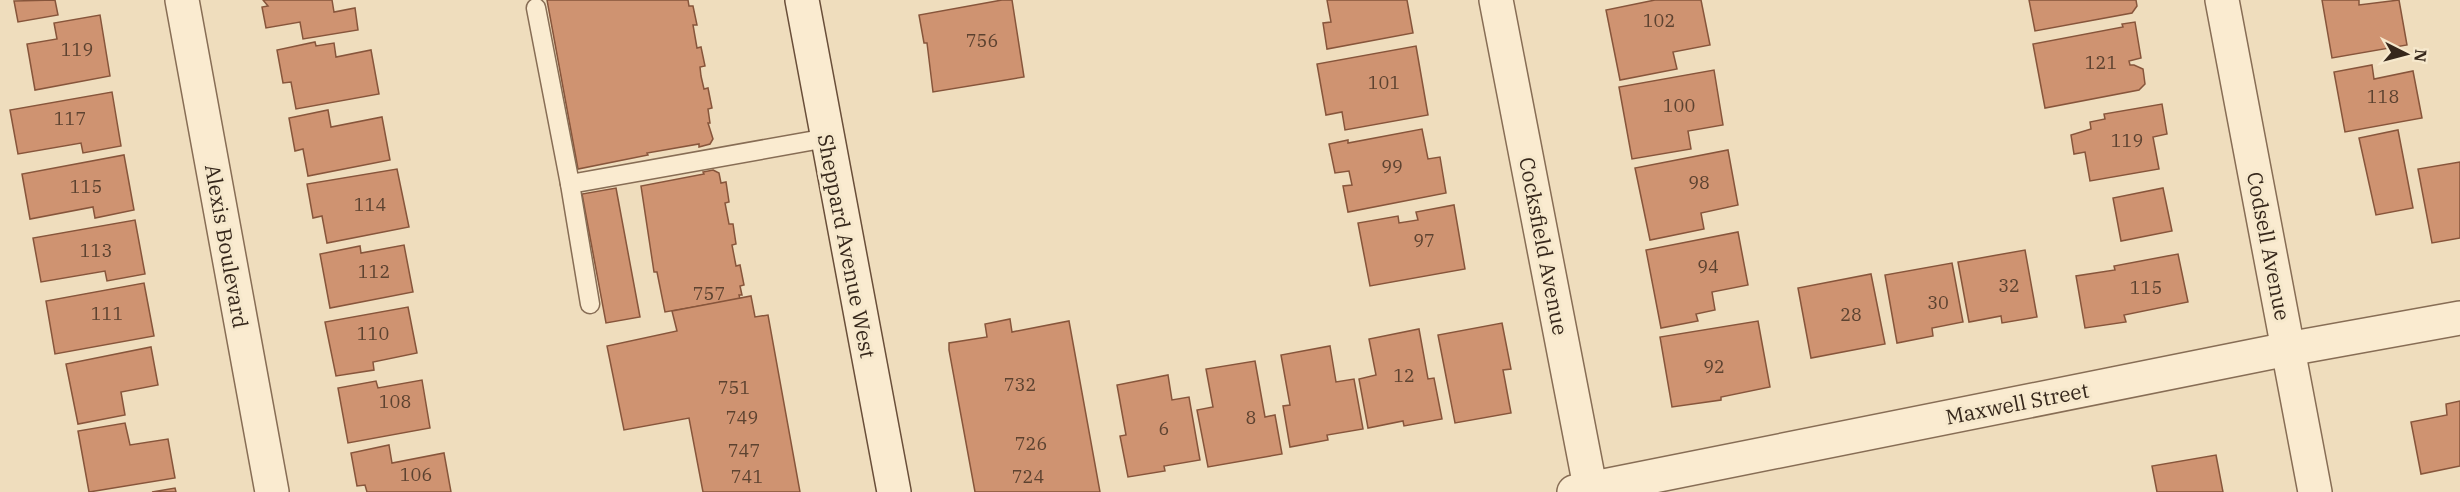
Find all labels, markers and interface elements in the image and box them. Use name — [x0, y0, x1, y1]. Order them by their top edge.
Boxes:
house number: 102 — [1643, 9, 1675, 32]
north arrow — [2376, 24, 2436, 84]
house number: 756 — [966, 29, 998, 52]
house number: 119 — [61, 38, 93, 61]
text: N — [2410, 48, 2432, 63]
house number: 121 — [2085, 51, 2117, 74]
house number: 101 — [1368, 71, 1400, 94]
house number: 118 — [2367, 85, 2399, 108]
house number: 100 — [1663, 94, 1695, 117]
house number: 117 — [54, 107, 86, 130]
house number: 119 — [2111, 129, 2143, 152]
street label: Sheppard Avenue West — [812, 131, 882, 361]
street label: Cocksfield Avenue — [1513, 154, 1575, 338]
house number: 99 — [1381, 155, 1403, 178]
street label: Alexis Boulevard — [199, 162, 255, 330]
street label: Codsell Avenue — [2241, 169, 2297, 323]
house number: 98 — [1688, 171, 1710, 194]
house number: 115 — [70, 175, 102, 198]
house number: 114 — [354, 193, 386, 216]
house number: 97 — [1413, 229, 1435, 252]
house number: 113 — [80, 239, 112, 262]
house number: 94 — [1697, 255, 1719, 278]
house number: 112 — [358, 260, 390, 283]
house number: 32 — [1998, 274, 2020, 297]
house number: 115 — [2130, 276, 2162, 299]
house number: 757 — [693, 282, 725, 305]
house number: 30 — [1927, 291, 1949, 314]
house number: 111 — [91, 302, 123, 325]
house number: 28 — [1840, 303, 1862, 326]
house number: 110 — [357, 322, 389, 345]
house number: 92 — [1703, 355, 1725, 378]
house number: 12 — [1393, 364, 1415, 387]
house number: 732 — [1004, 373, 1036, 396]
street label: Maxwell Street — [1943, 375, 2091, 431]
house number: 751 — [718, 376, 750, 399]
house number: 108 — [379, 390, 411, 413]
house number: 749 — [726, 406, 758, 429]
house number: 8 — [1246, 406, 1256, 429]
house number: 6 — [1159, 417, 1169, 440]
house number: 726 — [1015, 432, 1047, 455]
house number: 747 — [728, 439, 760, 462]
house number: 106 — [400, 463, 432, 486]
house number: 741 — [731, 465, 763, 488]
house number: 724 — [1012, 465, 1044, 488]

